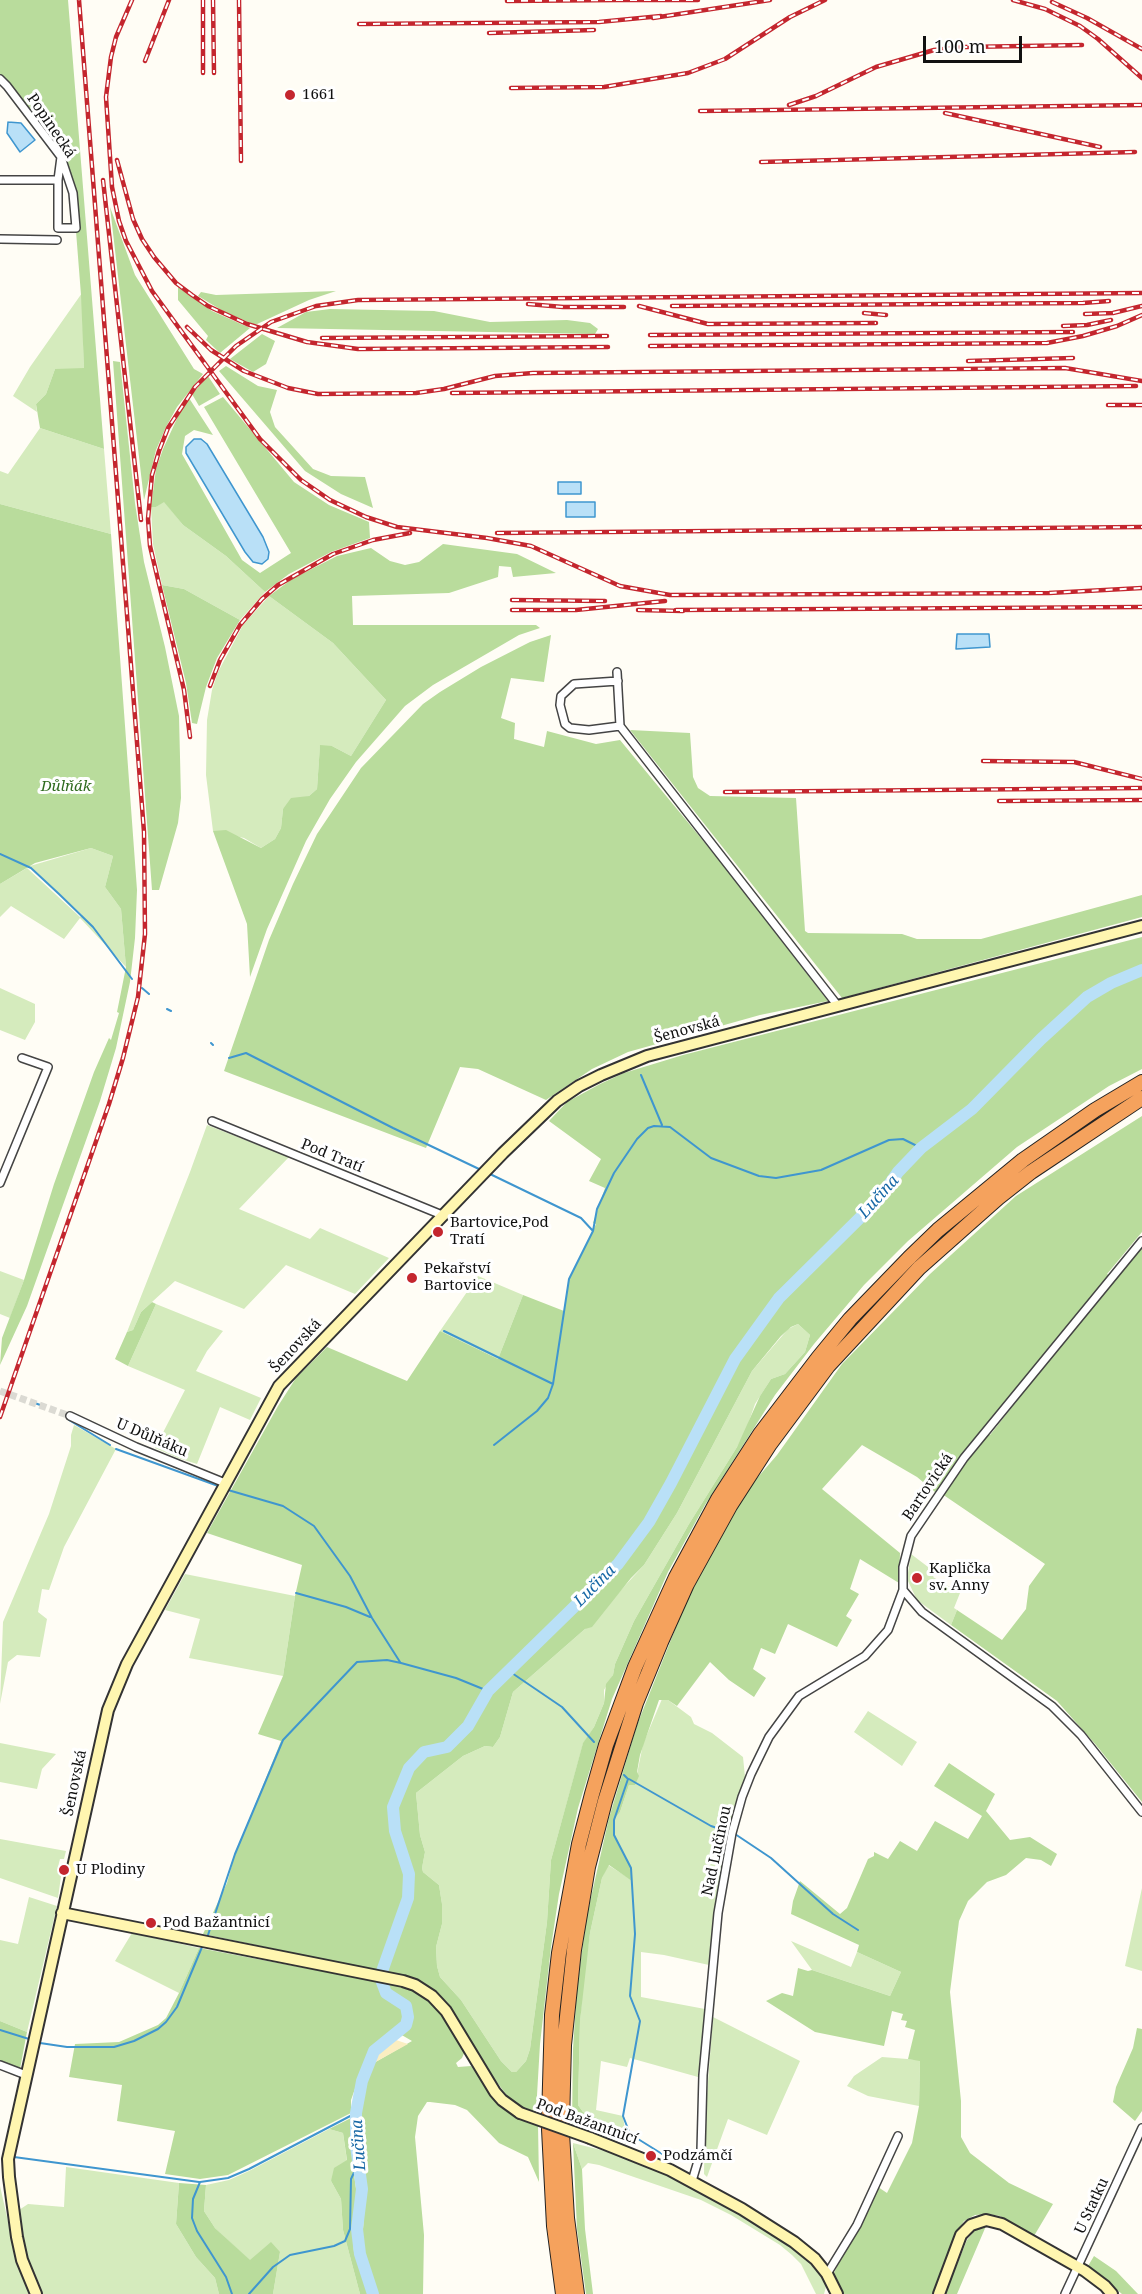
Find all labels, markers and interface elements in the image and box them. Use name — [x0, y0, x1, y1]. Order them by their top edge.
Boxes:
scale bar — [926, 24, 1025, 62]
text: 100 m — [934, 34, 986, 58]
place label: 1661 — [302, 86, 336, 104]
marker: 1661 — [283, 88, 297, 102]
street label: Popinecká — [23, 90, 79, 162]
park label: Důlňák — [41, 778, 91, 796]
street label: Šenovská — [652, 1013, 722, 1047]
street label: Pod Tratí — [298, 1135, 366, 1177]
water label: Lučina — [855, 1172, 903, 1222]
place label: Bartovice,Pod Tratí — [450, 1214, 549, 1249]
marker: Bartovice,Pod Tratí — [431, 1225, 445, 1239]
place label: Pekařství Bartovice — [424, 1260, 492, 1295]
marker: Pekařství Bartovice — [405, 1271, 419, 1285]
street label: Šenovská — [267, 1315, 325, 1377]
street label: U Důlňáku — [113, 1415, 191, 1461]
street label: Bartovická — [899, 1450, 957, 1524]
place label: Kaplička sv. Anny — [929, 1560, 991, 1595]
water label: Lučina — [570, 1561, 620, 1611]
marker: Kaplička sv. Anny — [910, 1571, 924, 1585]
street label: Šenovská — [59, 1748, 91, 1818]
street label: Nad Lučinou — [699, 1804, 735, 1898]
place label: U Plodiny — [76, 1861, 145, 1879]
marker: U Plodiny — [57, 1863, 71, 1877]
place label: Pod Bažantnicí — [163, 1914, 270, 1932]
marker: Pod Bažantnicí — [144, 1916, 158, 1930]
street label: Pod Bažantnicí — [534, 2095, 640, 2149]
water label: Lučina — [348, 2119, 370, 2171]
place label: Podzámčí — [663, 2147, 732, 2165]
marker: Podzámčí — [644, 2149, 658, 2163]
street label: U Statku — [1071, 2175, 1113, 2237]

